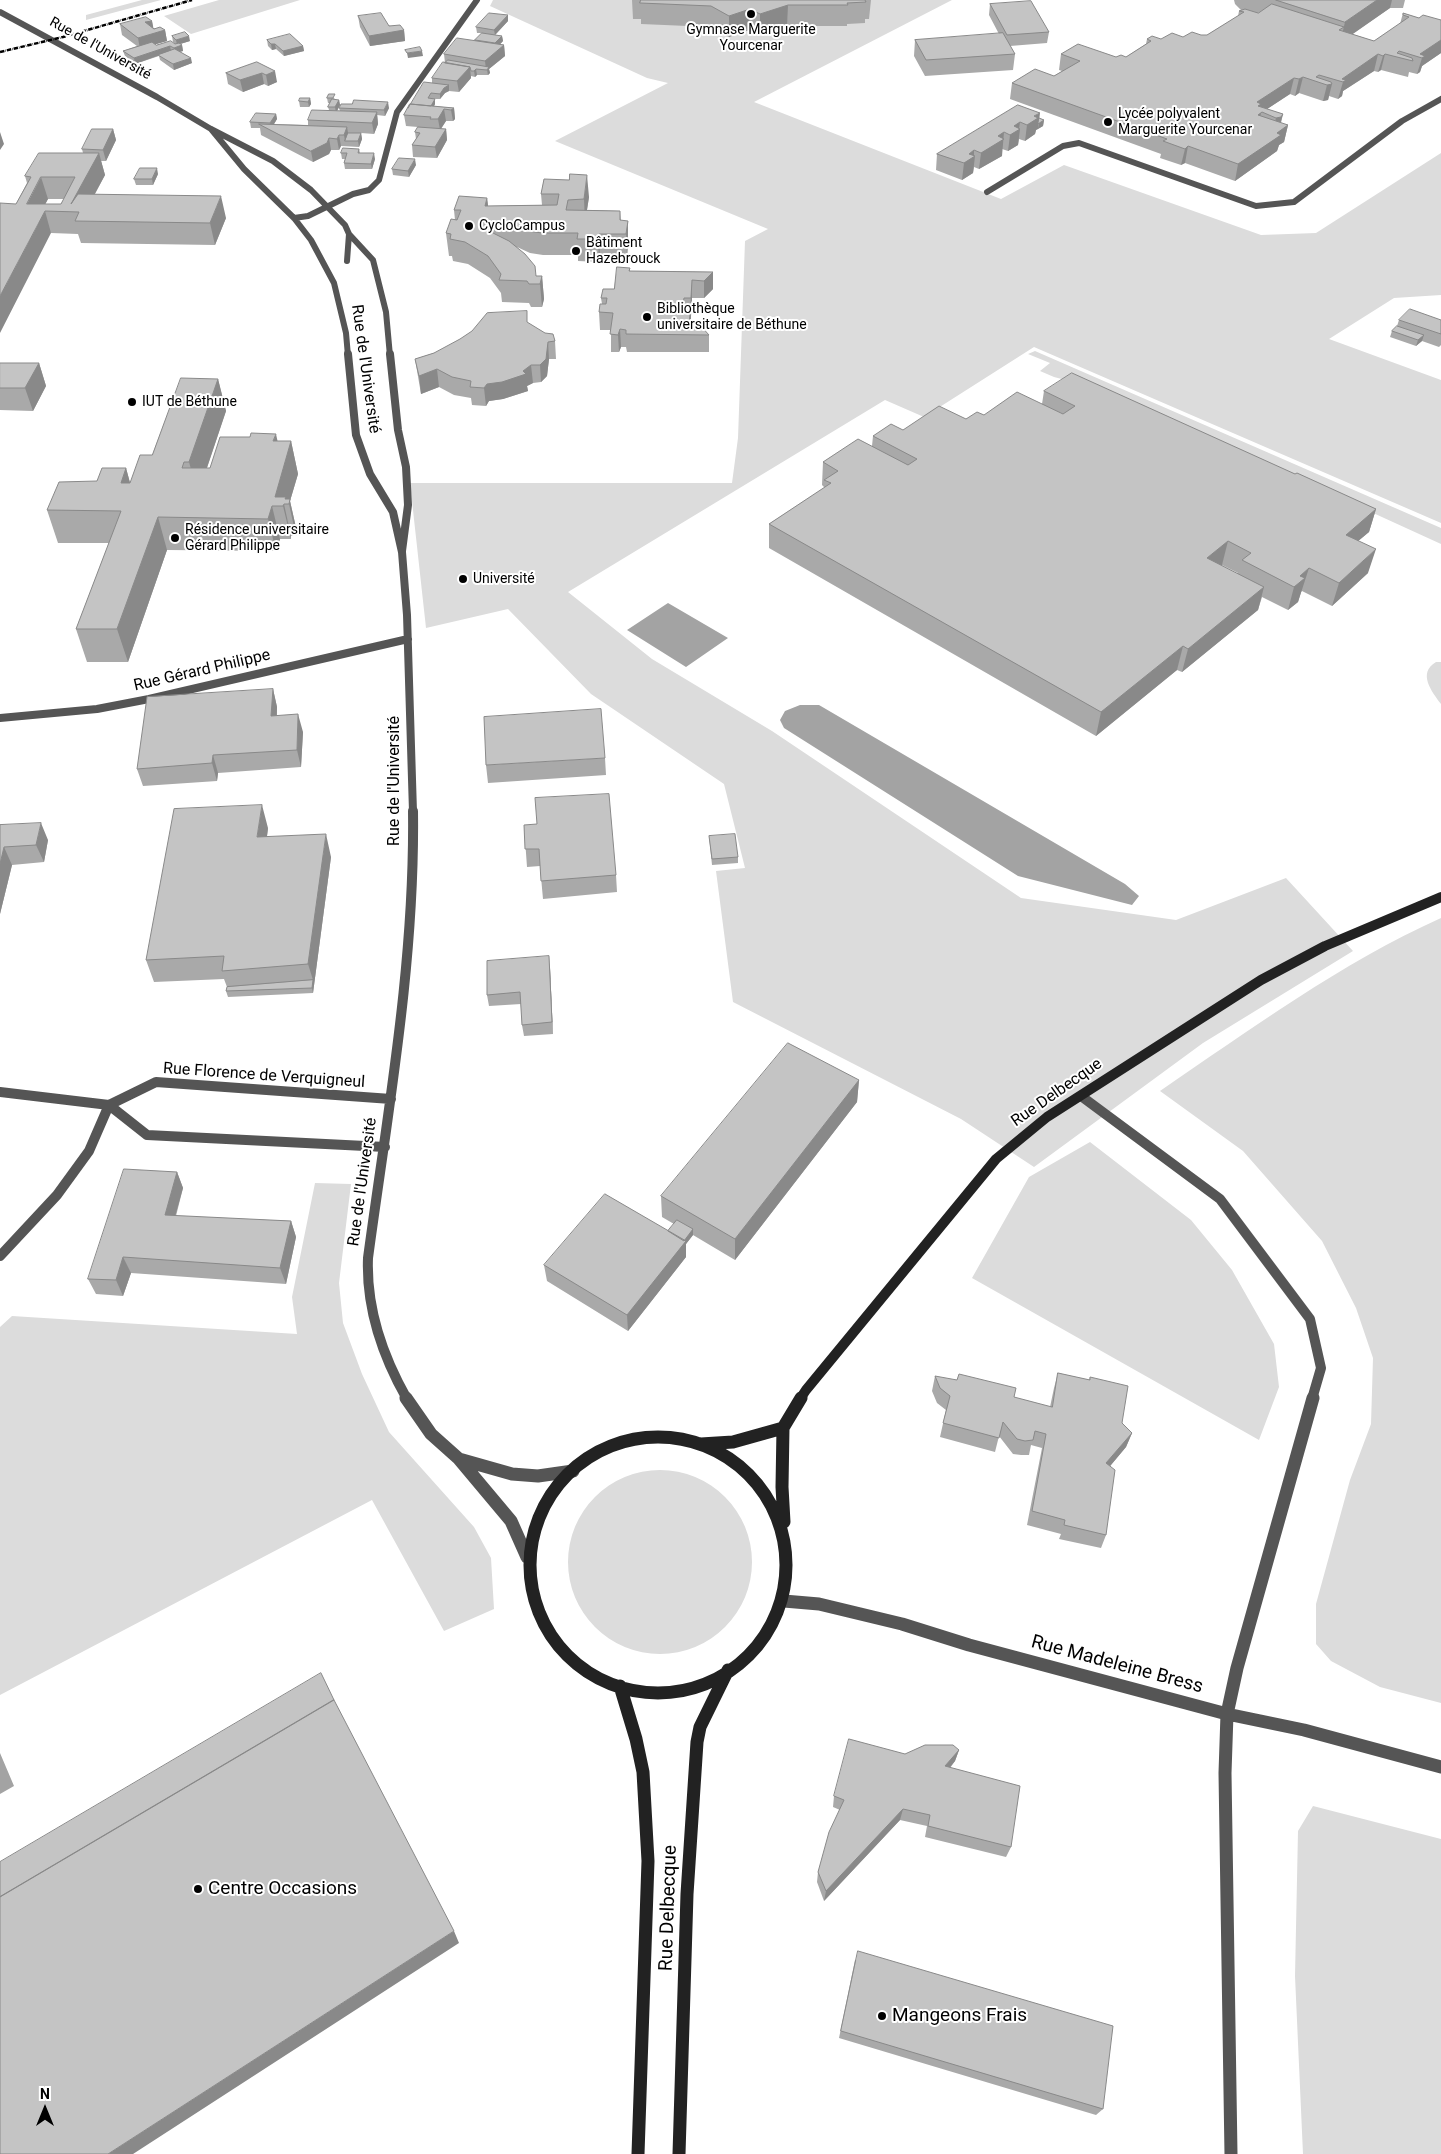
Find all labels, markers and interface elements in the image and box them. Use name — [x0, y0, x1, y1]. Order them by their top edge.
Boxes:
marker: Gymnase Marguerite Yourcenar — [745, 8, 757, 20]
street label: Rue de l'Université — [46, 14, 154, 84]
place label: Gymnase Marguerite Yourcenar — [686, 22, 816, 54]
place label: Lycée polyvalent Marguerite Yourcenar — [1118, 106, 1252, 138]
marker: Lycée polyvalent Marguerite Yourcenar — [1102, 116, 1114, 128]
place label: CycloCampus — [479, 218, 565, 234]
marker: CycloCampus — [463, 220, 475, 232]
place label: Bâtiment Hazebrouck — [586, 235, 660, 268]
marker: Bâtiment Hazebrouck — [570, 245, 582, 257]
place label: Bibliothèque universitaire de Béthune — [657, 301, 807, 334]
street label: Rue de l'Université — [346, 303, 384, 435]
marker: Bibliothèque universitaire de Béthune — [641, 311, 653, 323]
place label: IUT de Béthune — [142, 394, 237, 410]
marker: IUT de Béthune — [126, 396, 138, 408]
place label: Résidence universitaire Gérard Philippe — [185, 522, 329, 554]
marker: Résidence universitaire Gérard Philippe — [169, 532, 181, 544]
place label: Université — [473, 571, 535, 587]
marker: Université — [457, 573, 469, 585]
street label: Rue Gérard Philippe — [132, 646, 272, 696]
street label: Rue de l'Université — [385, 716, 405, 846]
street label: Rue Delbecque — [1008, 1055, 1106, 1131]
street label: Rue Florence de Verquigneul — [162, 1059, 366, 1093]
street label: Rue de l'Université — [344, 1116, 382, 1248]
street label: Rue Madeleine Bress — [1029, 1631, 1205, 1699]
street label: Rue Delbecque — [655, 1845, 683, 1971]
place label: Centre Occasions — [208, 1878, 357, 1900]
marker: Centre Occasions — [192, 1883, 204, 1895]
place label: Mangeons Frais — [892, 2005, 1027, 2027]
marker: Mangeons Frais — [876, 2010, 888, 2022]
north arrow — [20, 2084, 70, 2134]
text: N — [40, 2086, 50, 2102]

